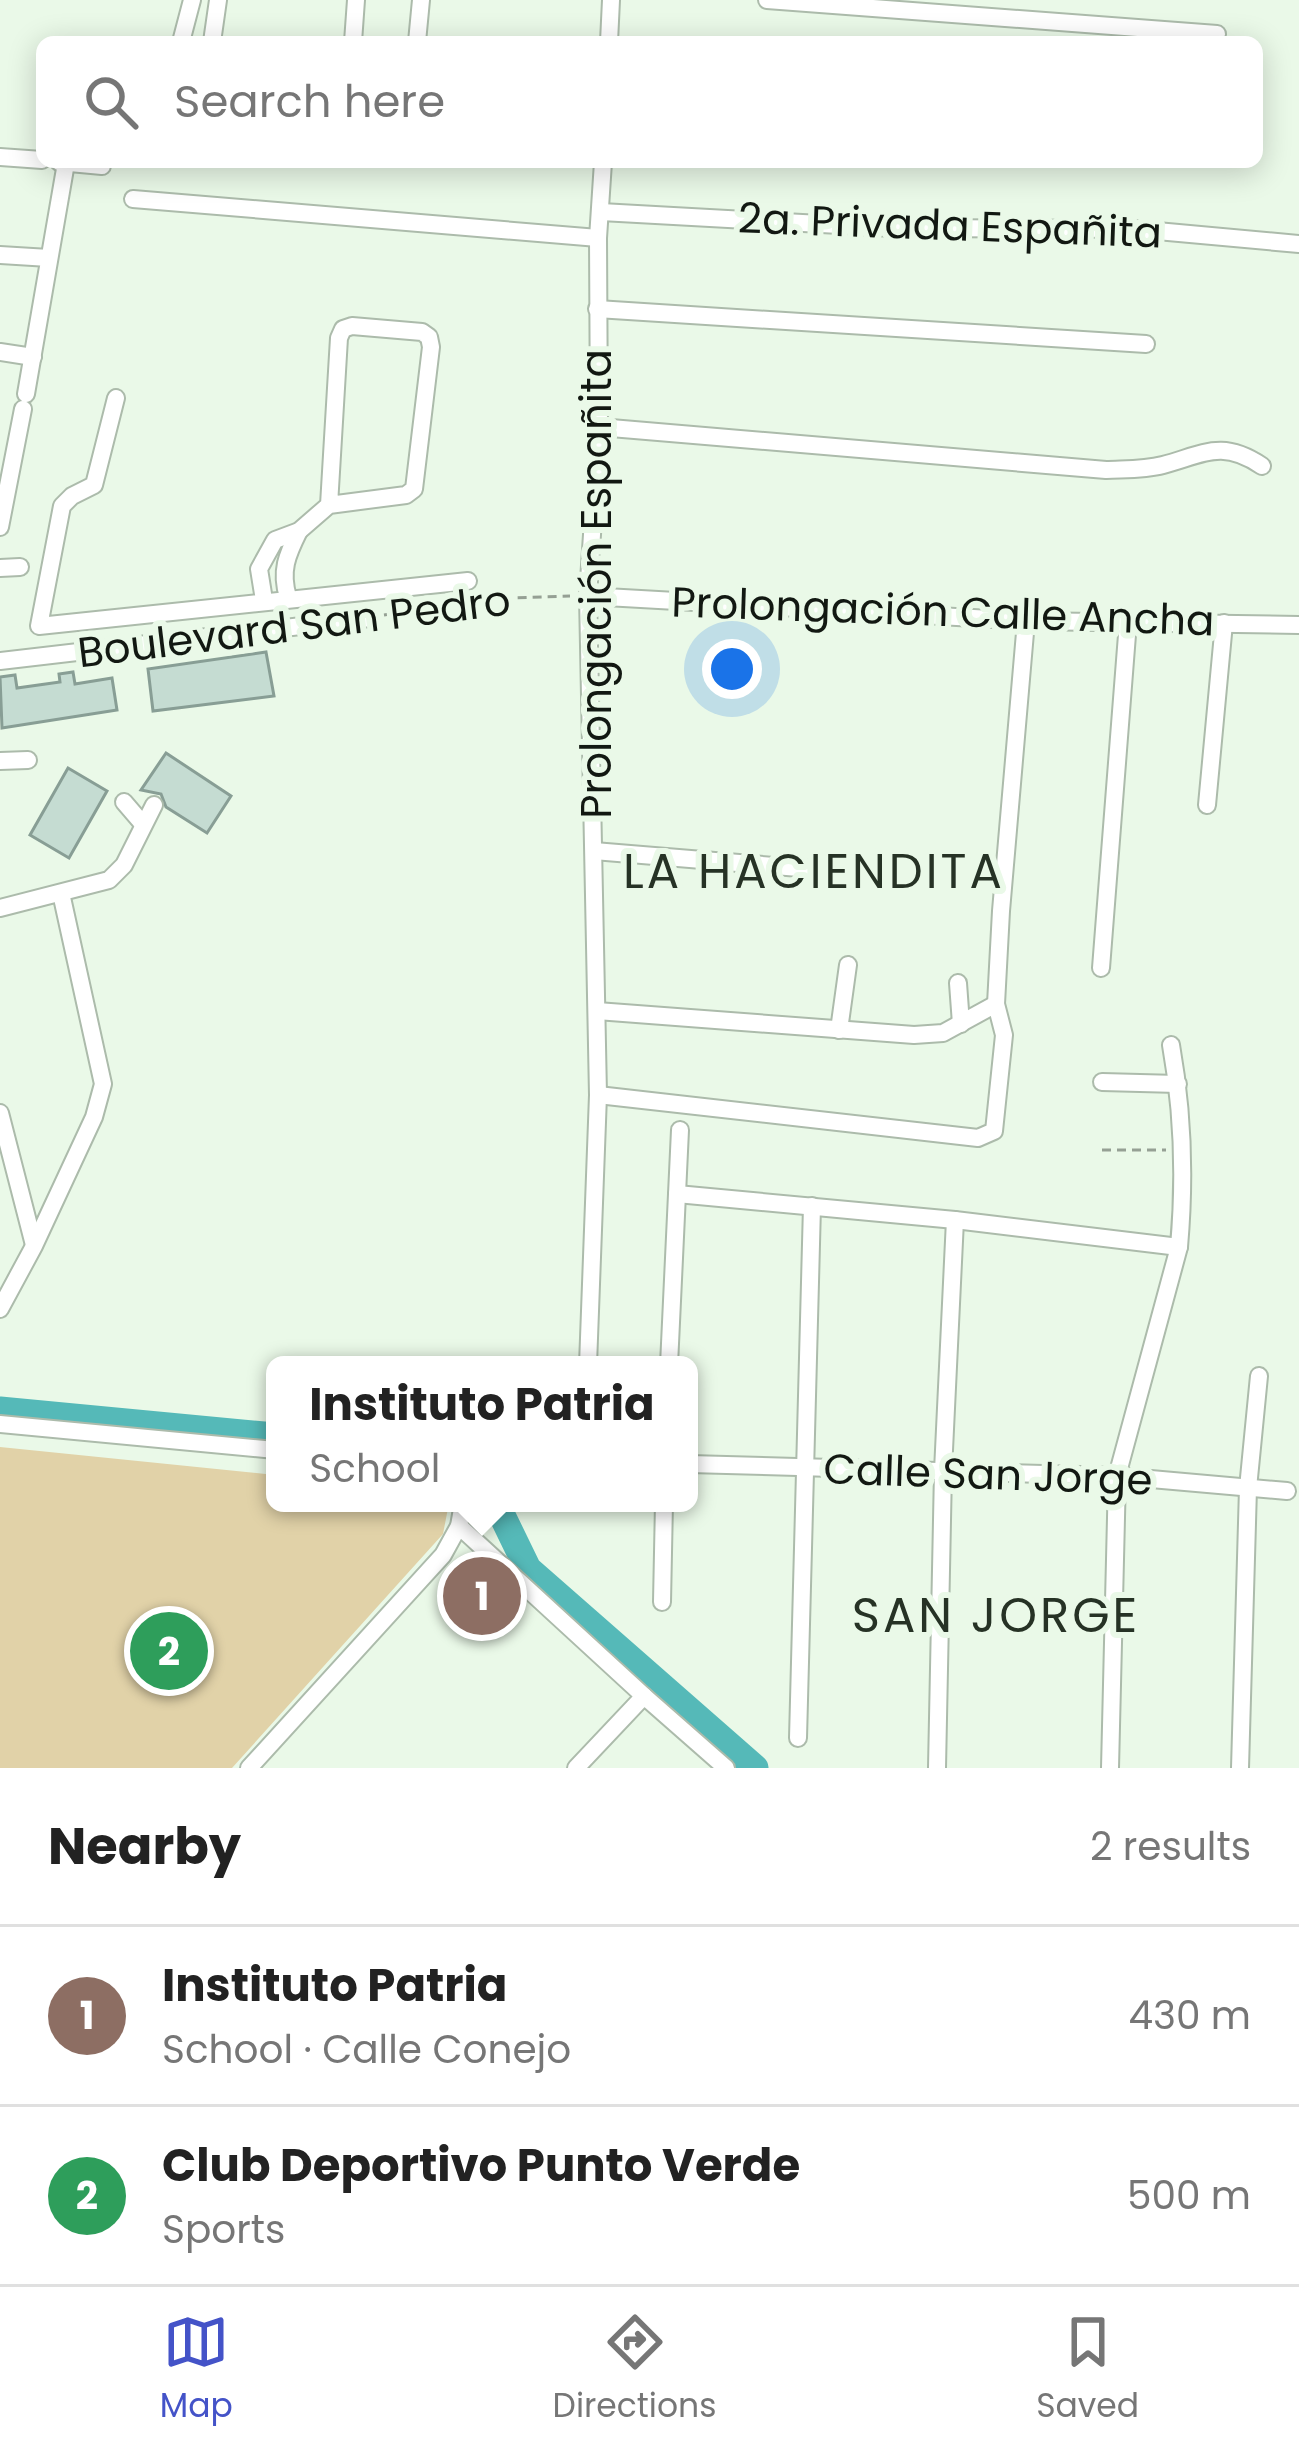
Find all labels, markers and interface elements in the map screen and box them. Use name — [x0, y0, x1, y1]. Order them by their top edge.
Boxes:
search box — [36, 36, 1263, 168]
icon: search — [78, 69, 144, 135]
text: Search here — [174, 70, 445, 133]
street label: 2a. Privada Españita — [737, 189, 1163, 262]
street label: Prolongación Españita — [567, 349, 626, 819]
street label: Boulevard San Pedro — [74, 571, 514, 682]
street label: Prolongación Calle Ancha — [671, 573, 1215, 650]
your location — [702, 639, 762, 699]
district label: LA HACIENDITA — [623, 838, 1005, 905]
popup — [266, 1356, 698, 1512]
text: Instituto Patria — [309, 1373, 655, 1436]
street label: Calle San Jorge — [822, 1439, 1153, 1510]
text: School — [309, 1441, 440, 1496]
pin: 1 — [443, 1551, 521, 1641]
district label: SAN JORGE — [852, 1582, 1140, 1649]
pin: 2 — [130, 1606, 208, 1696]
text: Nearby — [48, 1810, 241, 1882]
text: 2 results — [1090, 1819, 1251, 1874]
text: Instituto Patria — [162, 1954, 507, 2017]
text: 1 — [80, 1988, 94, 2043]
text: 430 m — [1128, 1988, 1251, 2043]
text: School · Calle Conejo — [162, 2022, 571, 2077]
text: Club Deportivo Punto Verde — [162, 2134, 800, 2197]
text: 2 — [76, 2168, 98, 2223]
text: 500 m — [1127, 2168, 1251, 2223]
text: Sports — [162, 2202, 285, 2257]
tab: Map — [160, 2309, 233, 2431]
tab: Directions — [553, 2309, 716, 2431]
tab: Saved — [1036, 2309, 1139, 2431]

